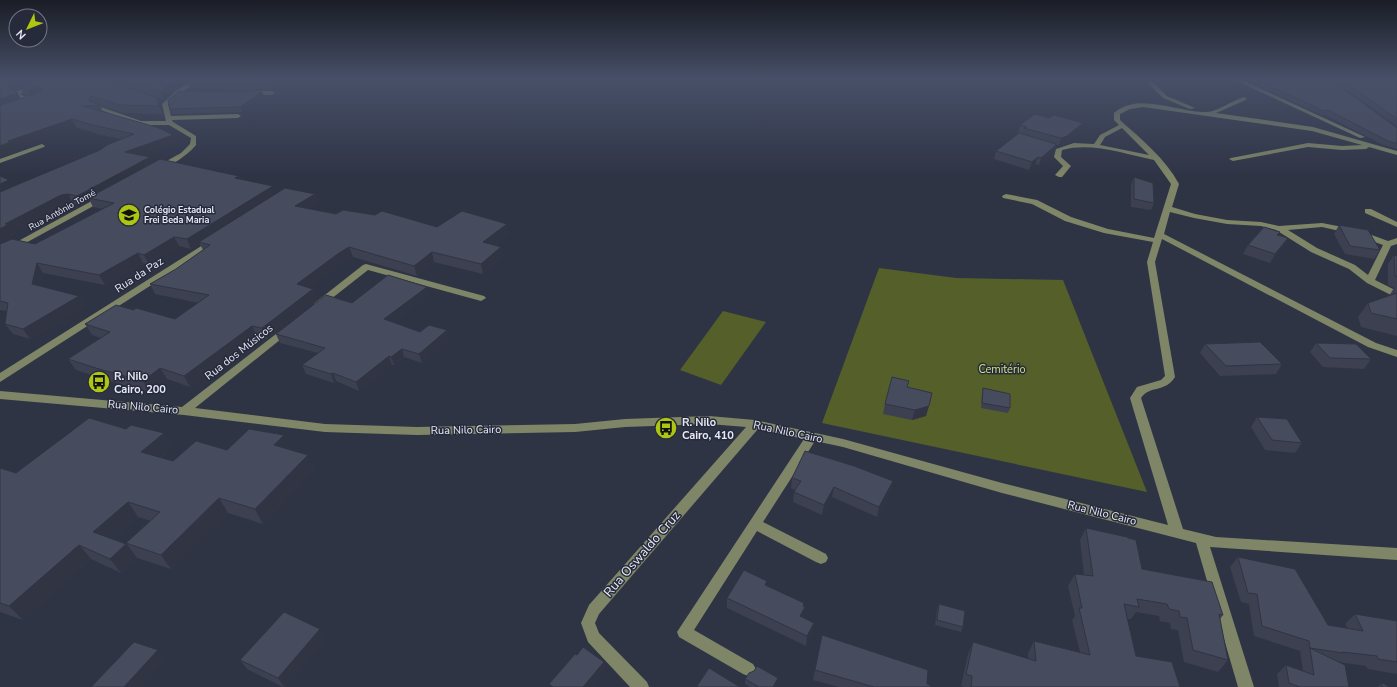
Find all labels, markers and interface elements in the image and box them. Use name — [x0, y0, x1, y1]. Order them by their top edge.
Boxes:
north arrow — [8, 8, 48, 48]
text: N — [13, 26, 29, 43]
street label: Rua Antônio Tomé — [26, 187, 98, 233]
school or university icon: Colégio Estadual Frei Beda Maria — [116, 202, 142, 228]
place label: Colégio Estadual Frei Beda Maria — [144, 204, 215, 226]
street label: Rua da Paz — [112, 254, 166, 296]
street label: Rua dos Músicos — [202, 321, 276, 383]
park label: Cemitério — [978, 362, 1026, 377]
bus stop icon: R. Nilo Cairo, 200 — [86, 369, 112, 395]
place label: R. Nilo Cairo, 200 — [114, 369, 166, 397]
street label: Rua Nilo Cairo — [107, 396, 179, 418]
bus stop icon: R. Nilo Cairo, 410 — [653, 415, 679, 441]
place label: R. Nilo Cairo, 410 — [682, 415, 734, 443]
street label: Rua Nilo Cairo — [752, 417, 824, 447]
street label: Rua Nilo Cairo — [431, 422, 501, 438]
street label: Rua Nilo Cairo — [1066, 497, 1138, 529]
street label: Rua Oswaldo Cruz — [600, 507, 684, 601]

